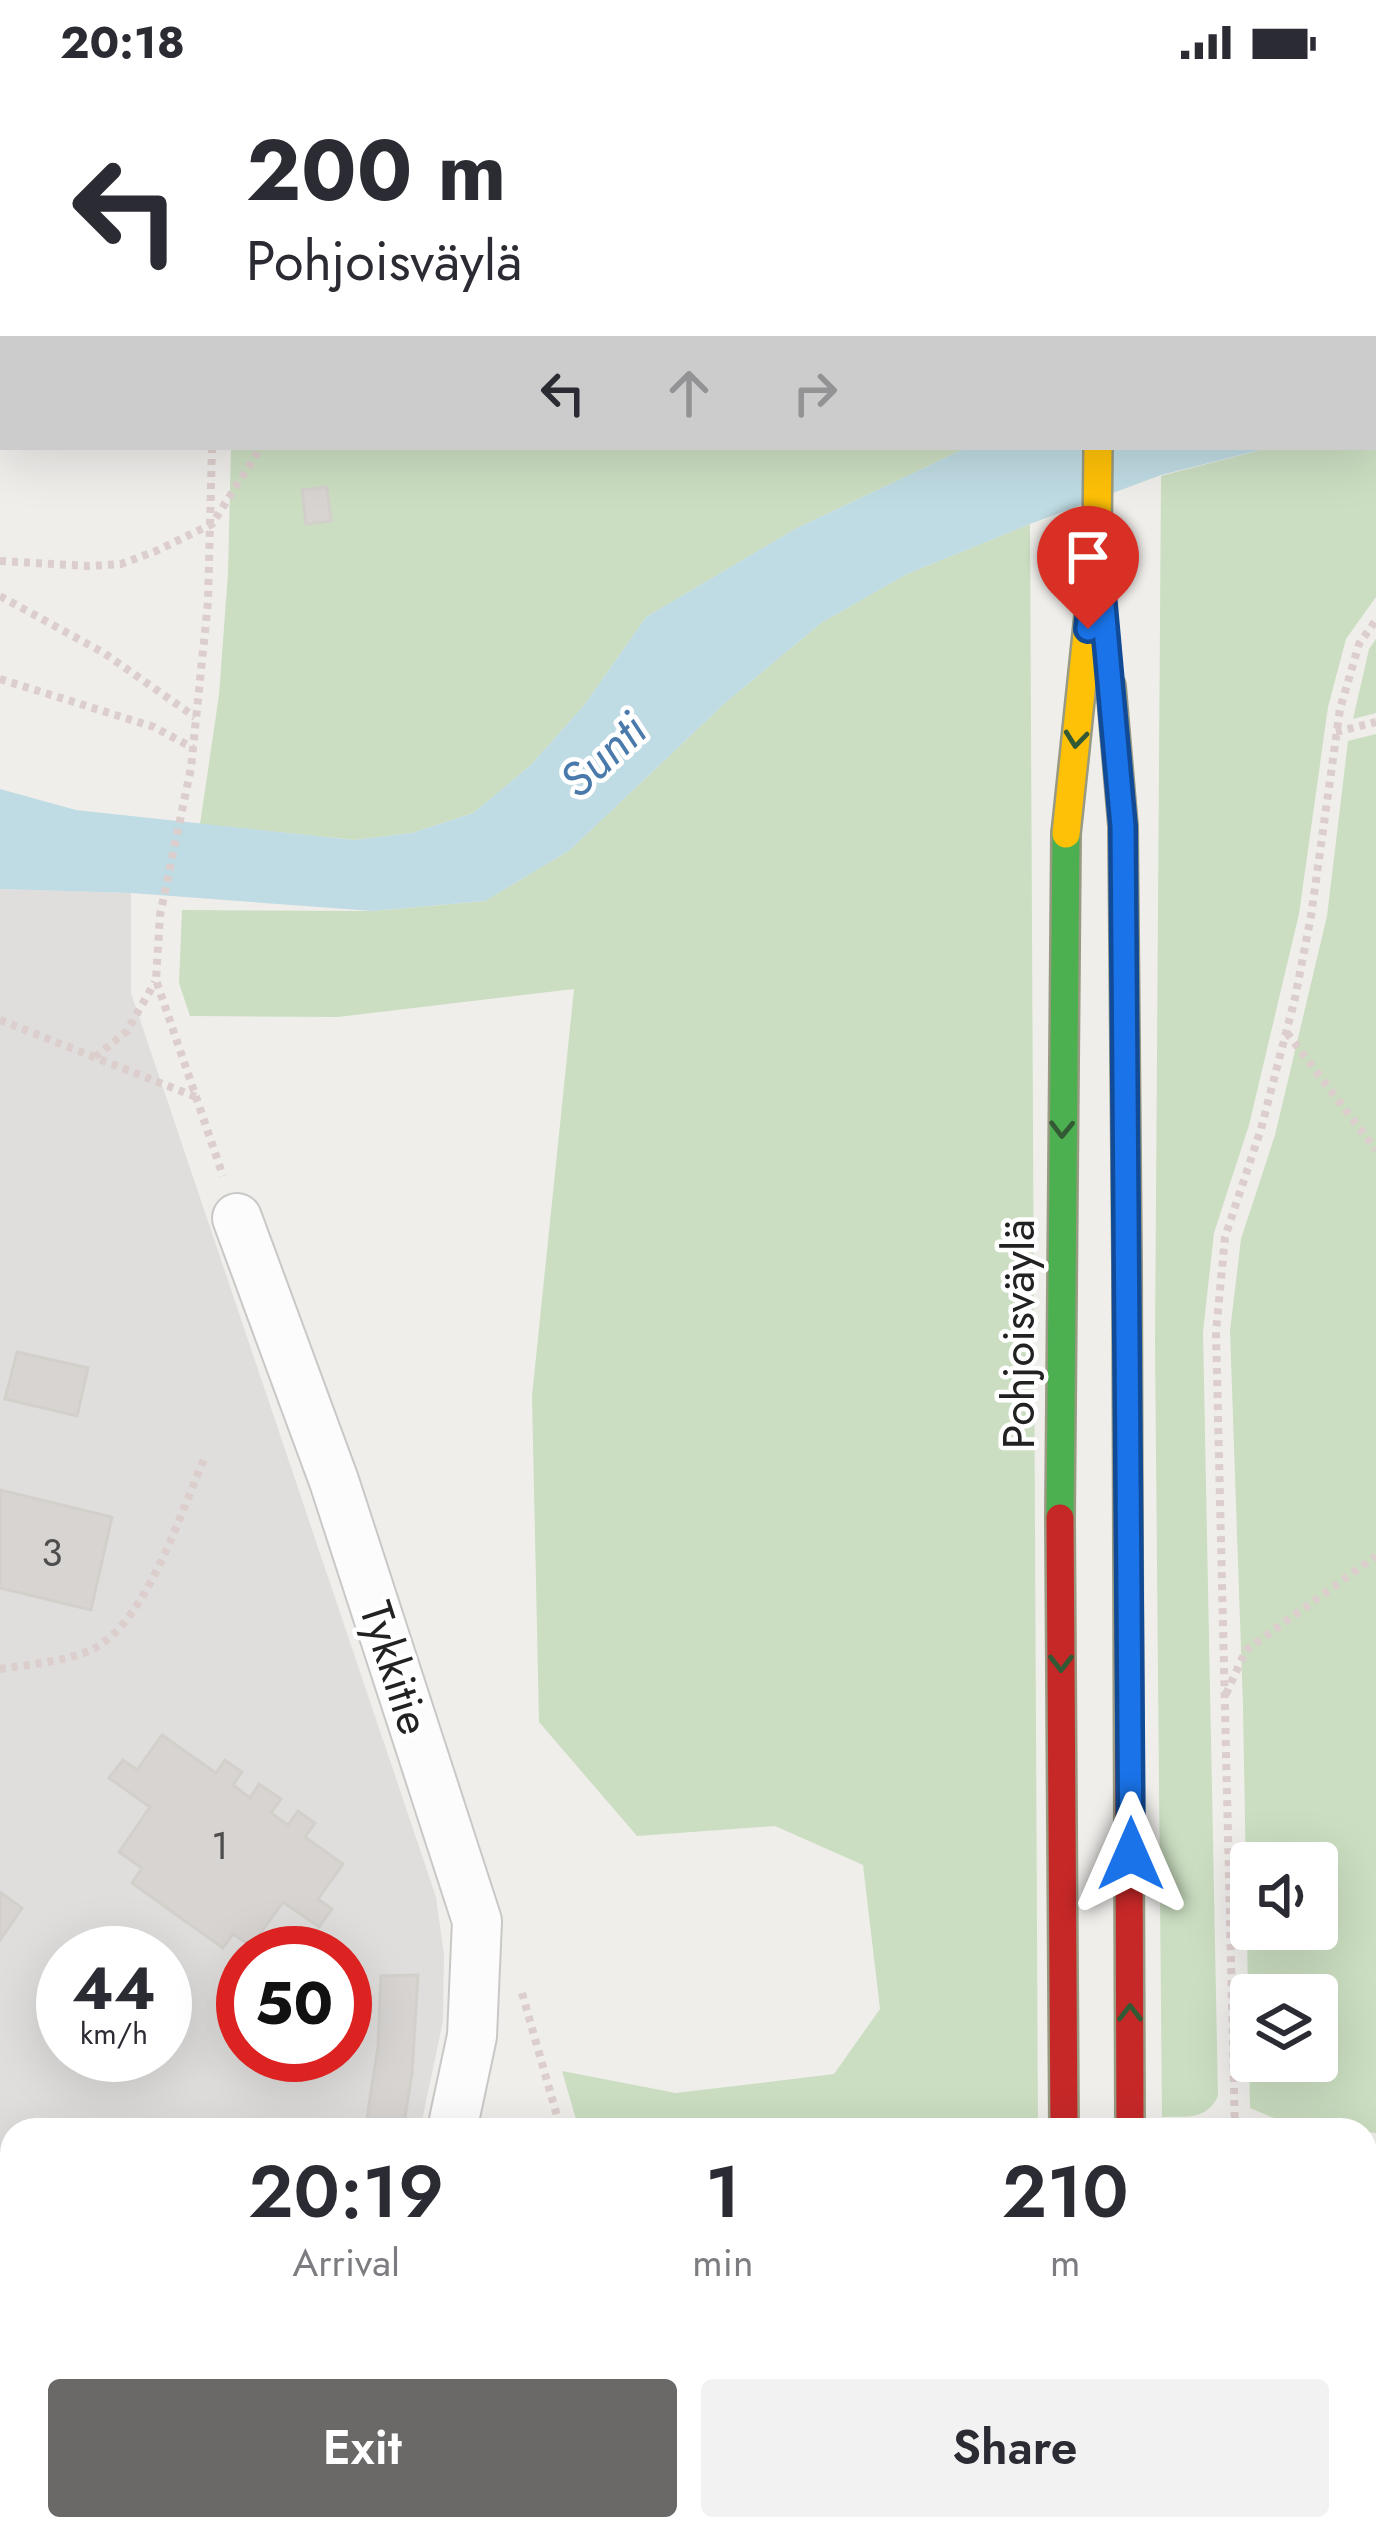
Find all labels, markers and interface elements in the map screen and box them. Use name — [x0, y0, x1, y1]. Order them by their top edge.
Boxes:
text: 20:18 — [60, 10, 185, 75]
text: 200 m — [246, 110, 506, 232]
icon: left — [48, 132, 204, 288]
text: Pohjoisväylä — [246, 222, 522, 300]
icon: left — [530, 360, 596, 426]
icon: ahead — [656, 360, 722, 426]
icon: right — [782, 360, 848, 426]
pin — [1037, 506, 1139, 629]
icon: arrive — [1055, 524, 1121, 590]
water label: Sunti — [544, 696, 663, 814]
one-way arrow — [1064, 730, 1089, 749]
one-way arrow — [1049, 1120, 1075, 1139]
street label: Pohjoisväylä — [986, 1219, 1051, 1449]
house number: 3 — [41, 1524, 63, 1581]
street label: Tykkitie — [343, 1593, 447, 1743]
one-way arrow — [1047, 1654, 1073, 1673]
position arrow — [1068, 1791, 1194, 1917]
house number: 1 — [211, 1817, 229, 1874]
map controls — [1230, 1842, 1338, 2082]
button: sound — [1230, 1842, 1338, 1950]
speed limit sign: 50 — [216, 1926, 372, 2082]
text: 44 — [72, 1945, 156, 2032]
button: layers — [1230, 1974, 1338, 2082]
one-way arrow — [1117, 2003, 1143, 2022]
text: km/h — [80, 2012, 148, 2055]
text: 20:19 — [248, 2140, 444, 2244]
text: 1 — [705, 2140, 741, 2244]
text: 210 — [1002, 2140, 1129, 2244]
text: Arrival — [292, 2234, 400, 2291]
text: min — [692, 2234, 753, 2291]
text: m — [1050, 2234, 1080, 2291]
button: Exit — [48, 2379, 677, 2517]
button: Share — [701, 2379, 1329, 2517]

